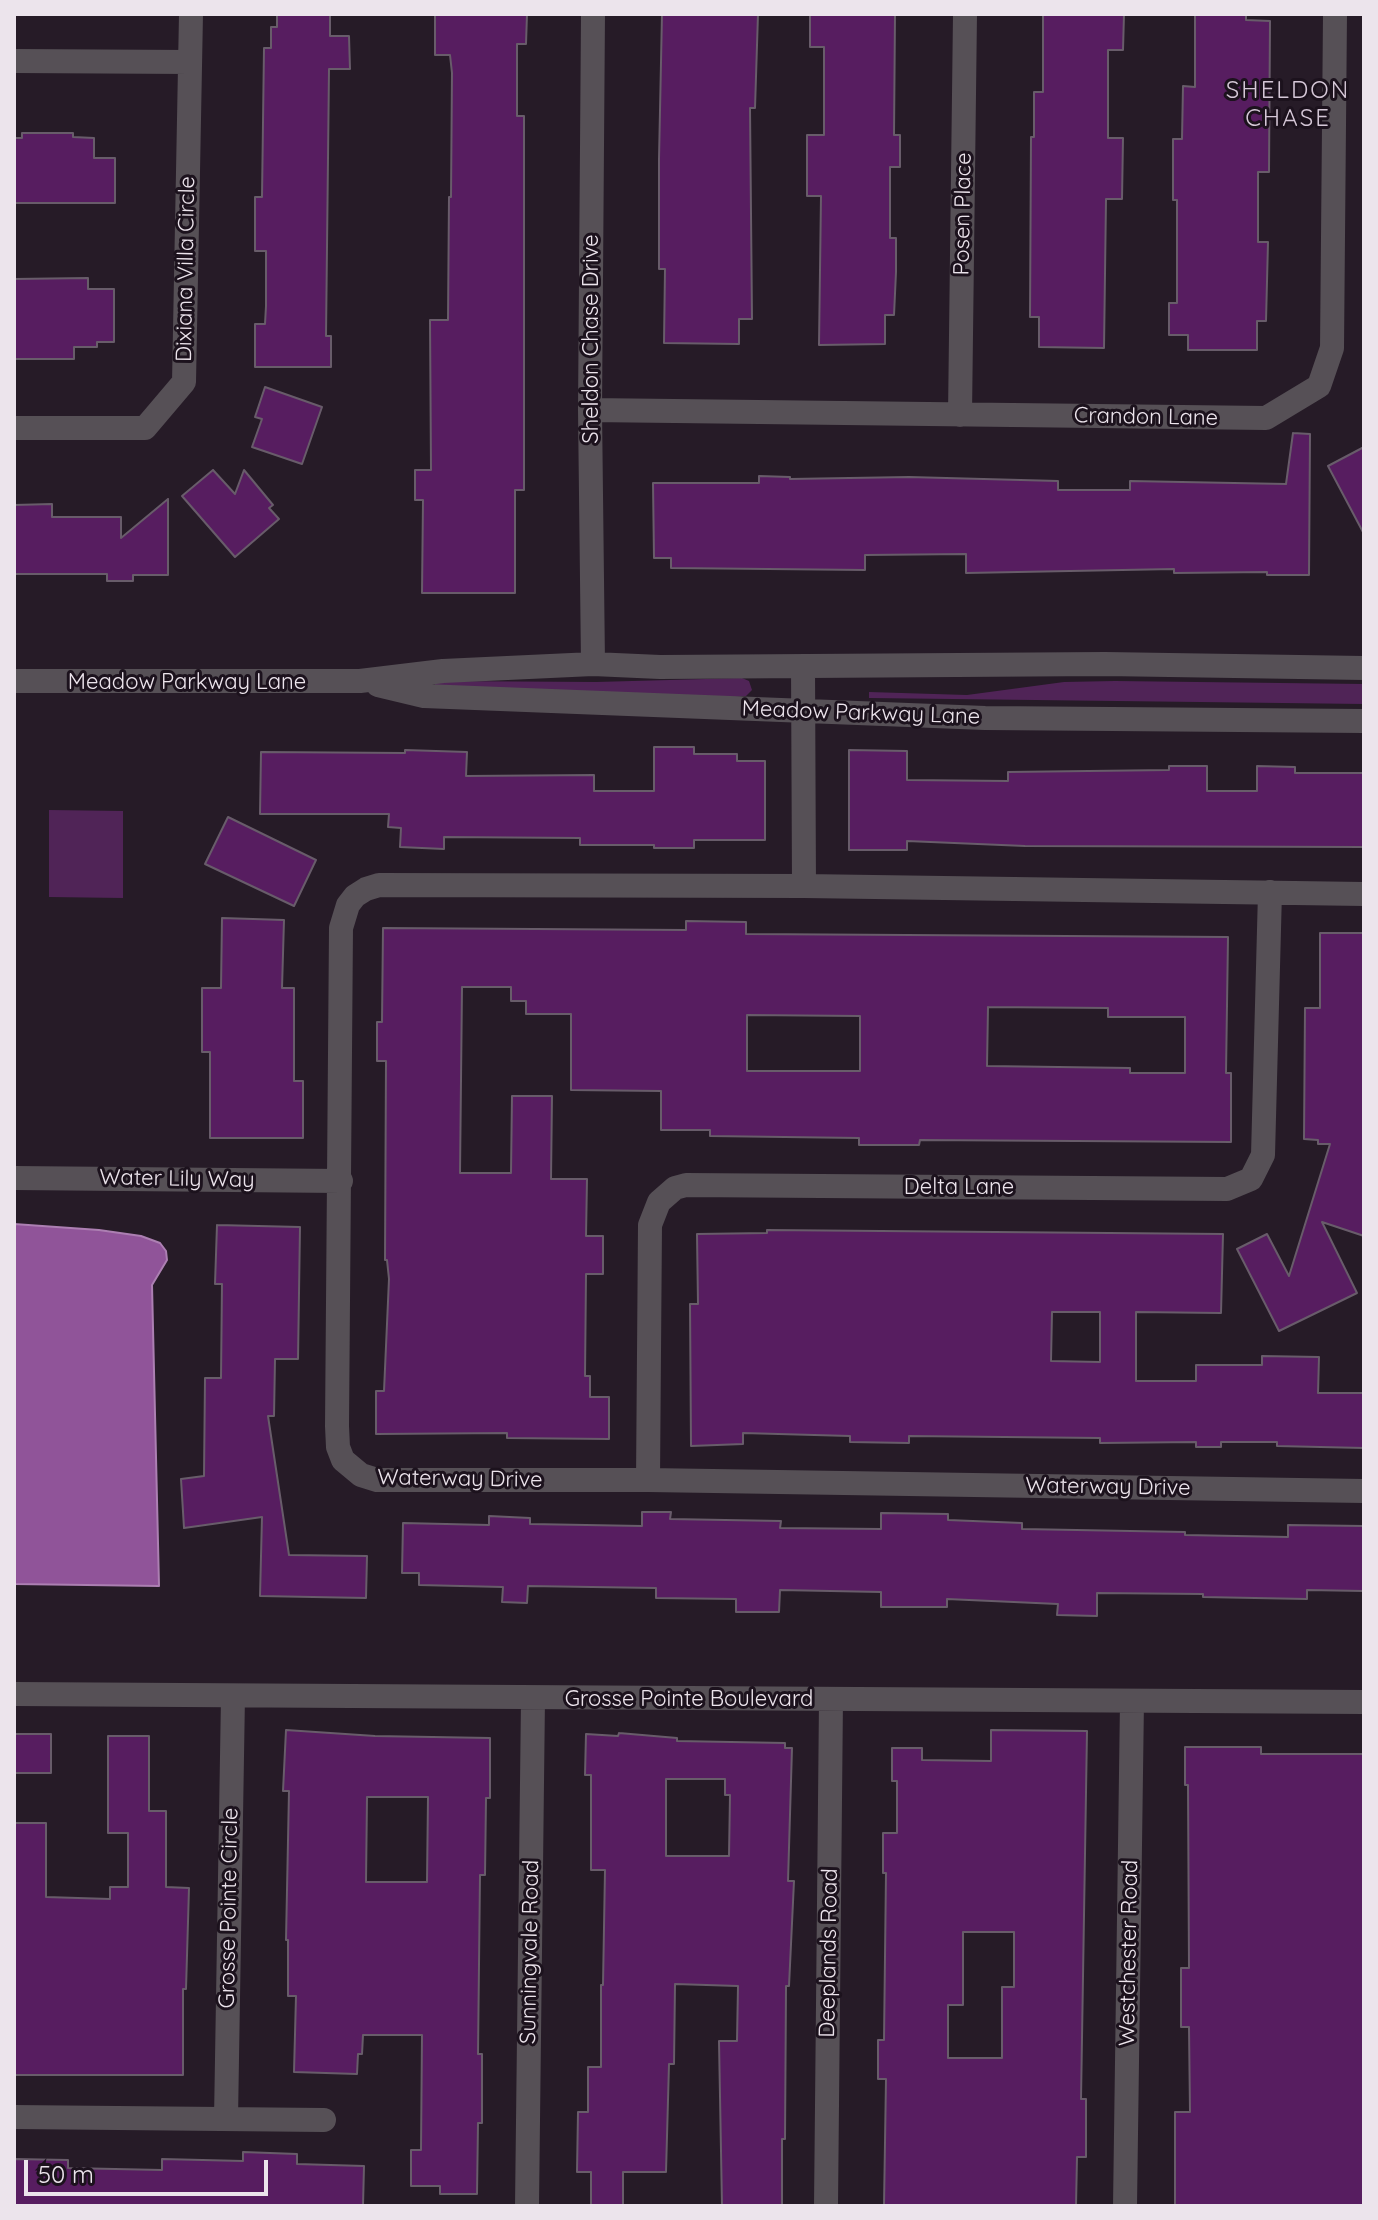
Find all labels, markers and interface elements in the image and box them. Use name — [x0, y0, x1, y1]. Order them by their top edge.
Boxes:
district label: SHELDON CHASE — [1226, 77, 1350, 133]
street label: Posen Place — [949, 152, 977, 276]
street label: Dixiana Villa Circle — [171, 176, 201, 362]
street label: Sheldon Chase Drive — [578, 234, 604, 444]
street label: Crandon Lane — [1074, 403, 1218, 431]
street label: Meadow Parkway Lane — [68, 669, 306, 695]
street label: Meadow Parkway Lane — [741, 696, 981, 730]
street label: Water Lily Way — [99, 1164, 255, 1194]
street label: Delta Lane — [904, 1174, 1014, 1200]
street label: Waterway Drive — [377, 1464, 543, 1494]
street label: Waterway Drive — [1025, 1472, 1191, 1502]
street label: Grosse Pointe Boulevard — [565, 1686, 813, 1712]
street label: Grosse Pointe Circle — [214, 1807, 244, 2009]
street label: Sunningvale Road — [515, 1860, 545, 2044]
street label: Westchester Road — [1114, 1860, 1144, 2046]
street label: Deeplands Road — [814, 1868, 844, 2038]
scale bar — [28, 2144, 272, 2194]
text: 50 m — [38, 2159, 94, 2189]

